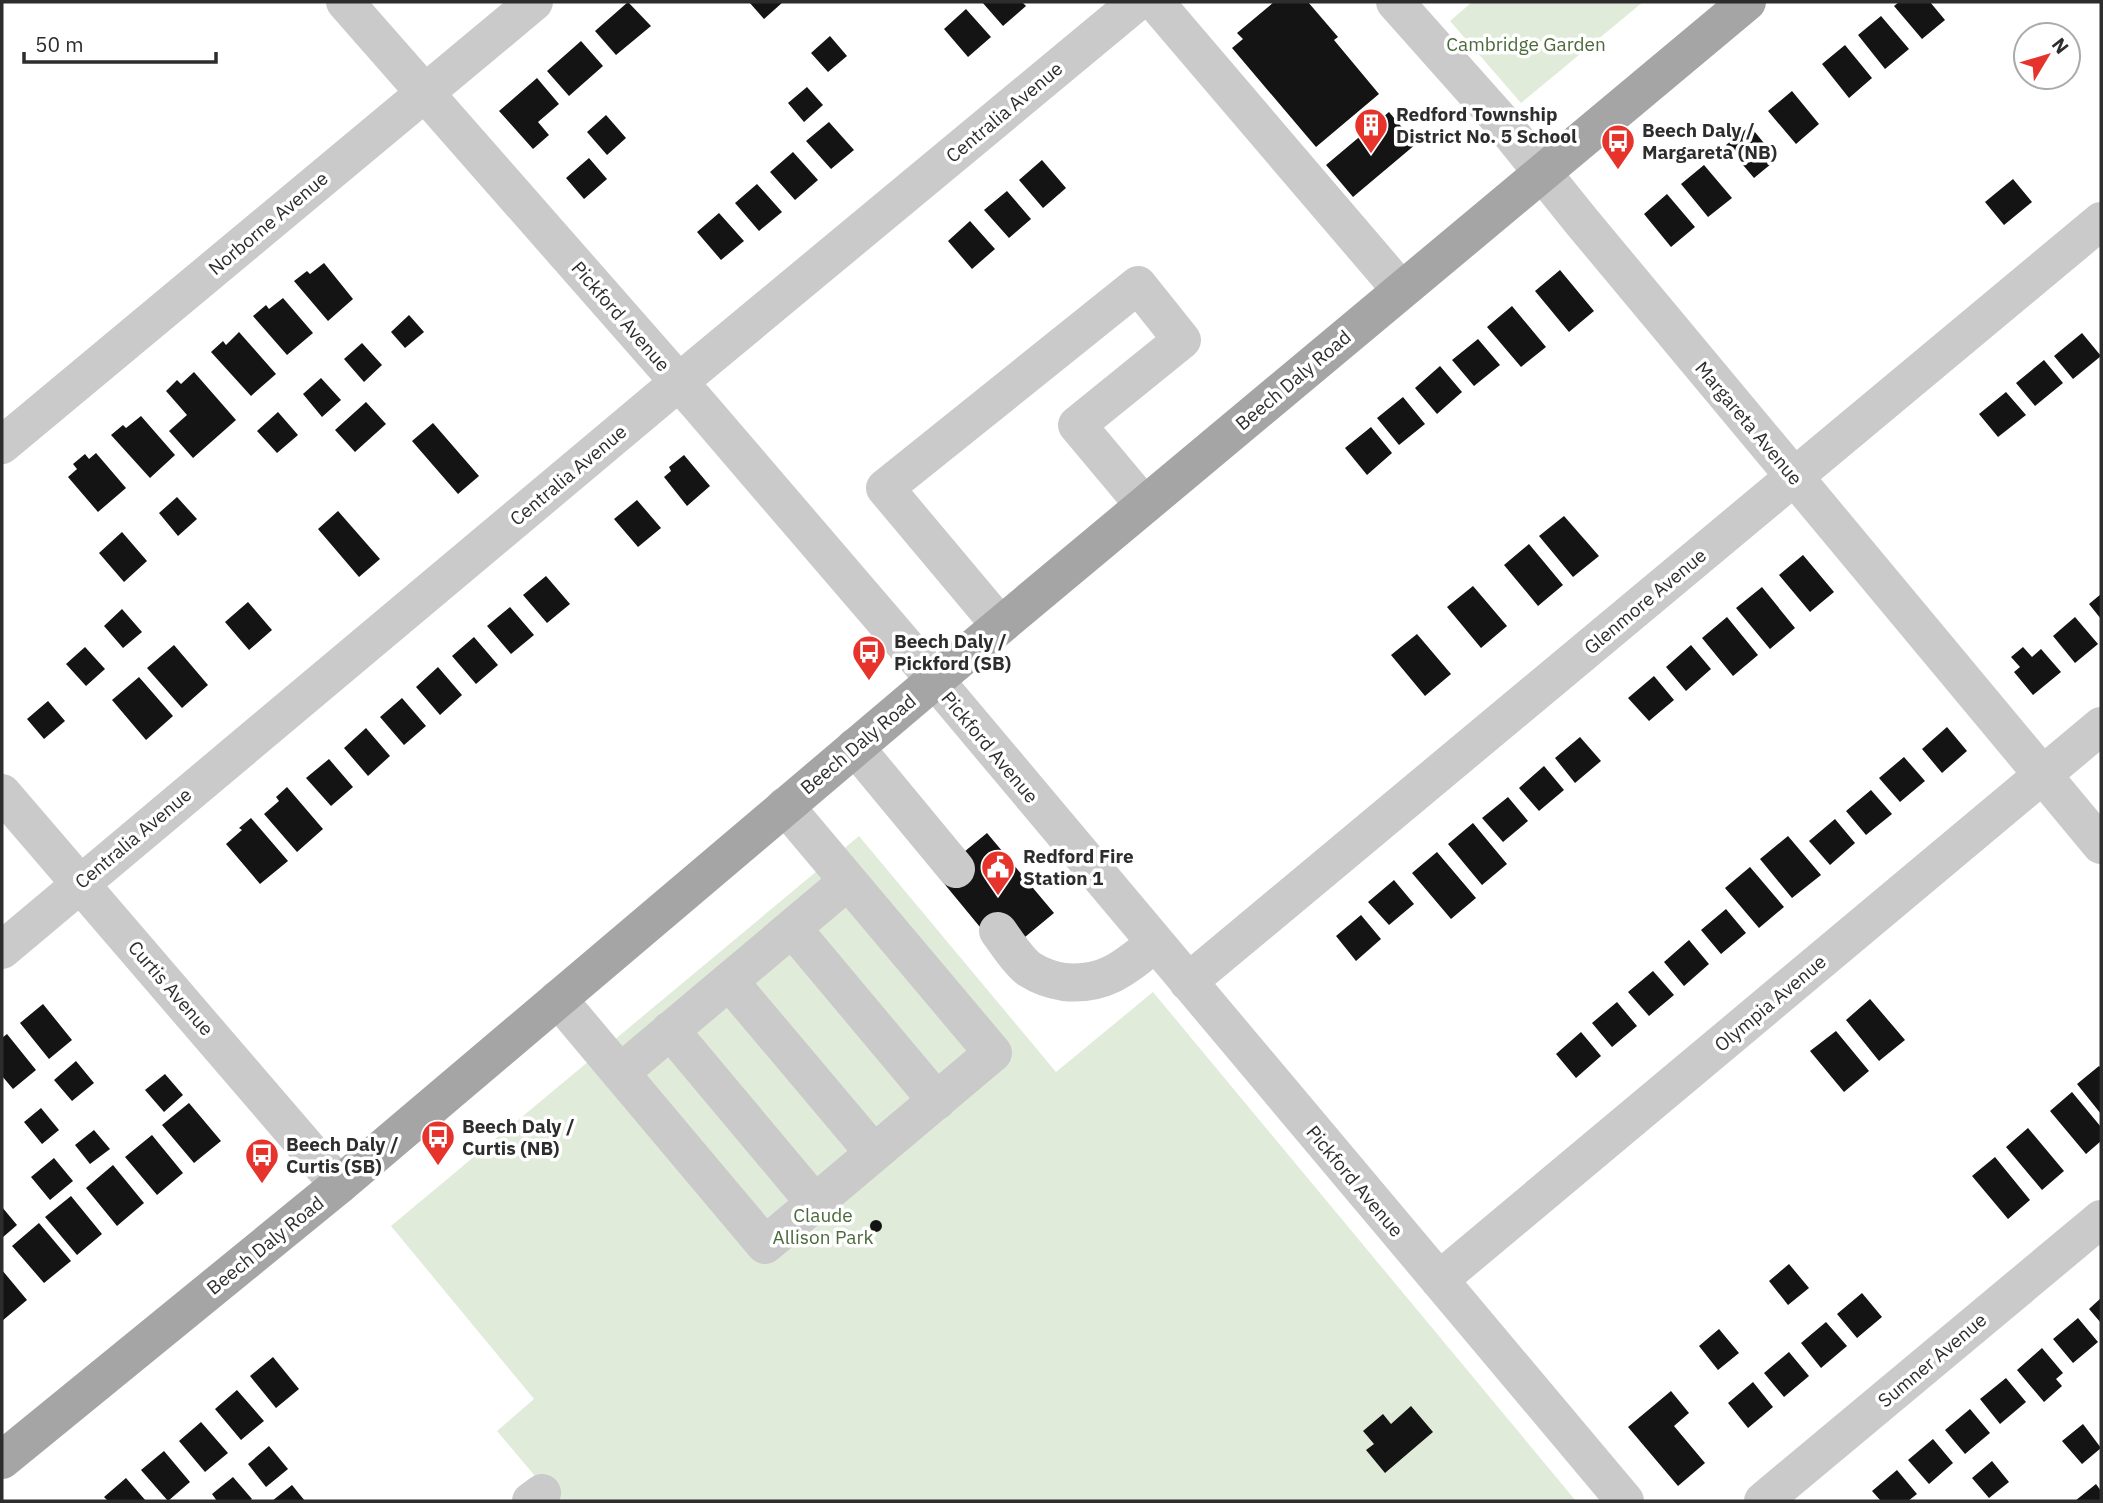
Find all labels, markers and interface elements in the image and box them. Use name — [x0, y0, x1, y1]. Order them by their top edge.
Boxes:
scale bar — [24, 21, 217, 65]
north arrow — [2012, 21, 2082, 91]
text: 50 m — [35, 30, 84, 58]
park label: Cambridge Garden — [1446, 32, 1606, 56]
text: N — [2047, 33, 2074, 58]
street label: Centralia Avenue — [941, 56, 1067, 168]
place label: Redford Township District No. 5 School — [1396, 102, 1577, 148]
building icon: Redford Township District No. 5 School — [1352, 106, 1390, 155]
place label: Beech Daly / Margareta (NB) — [1642, 118, 1777, 164]
bus stop icon: Beech Daly / Margareta (NB) — [1599, 122, 1637, 171]
street label: Norborne Avenue — [203, 166, 333, 280]
street label: Pickford Avenue — [567, 256, 675, 376]
street label: Beech Daly Road — [1230, 325, 1356, 435]
street label: Margareta Avenue — [1690, 356, 1808, 490]
street label: Centralia Avenue — [505, 419, 631, 531]
street label: Glenmore Avenue — [1579, 543, 1711, 659]
place label: Beech Daly / Pickford (SB) — [894, 629, 1011, 675]
bus stop icon: Beech Daly / Pickford (SB) — [850, 633, 888, 682]
street label: Pickford Avenue — [936, 686, 1044, 808]
street label: Beech Daly Road — [795, 689, 921, 799]
street label: Centralia Avenue — [70, 782, 196, 894]
place label: Redford Fire Station 1 — [1023, 844, 1134, 890]
public building icon: Redford Fire Station 1 — [979, 848, 1017, 897]
street label: Curtis Avenue — [123, 936, 219, 1040]
street label: Olympia Avenue — [1709, 949, 1831, 1057]
place label: Beech Daly / Curtis (NB) — [462, 1114, 575, 1160]
bus stop icon: Beech Daly / Curtis (NB) — [419, 1118, 457, 1167]
street label: Pickford Avenue — [1301, 1120, 1409, 1242]
place label: Beech Daly / Curtis (SB) — [286, 1132, 399, 1178]
bus stop icon: Beech Daly / Curtis (SB) — [243, 1136, 281, 1185]
street label: Beech Daly Road — [202, 1190, 328, 1300]
park label: Claude Allison Park — [773, 1203, 873, 1249]
street label: Sumner Avenue — [1873, 1308, 1991, 1412]

